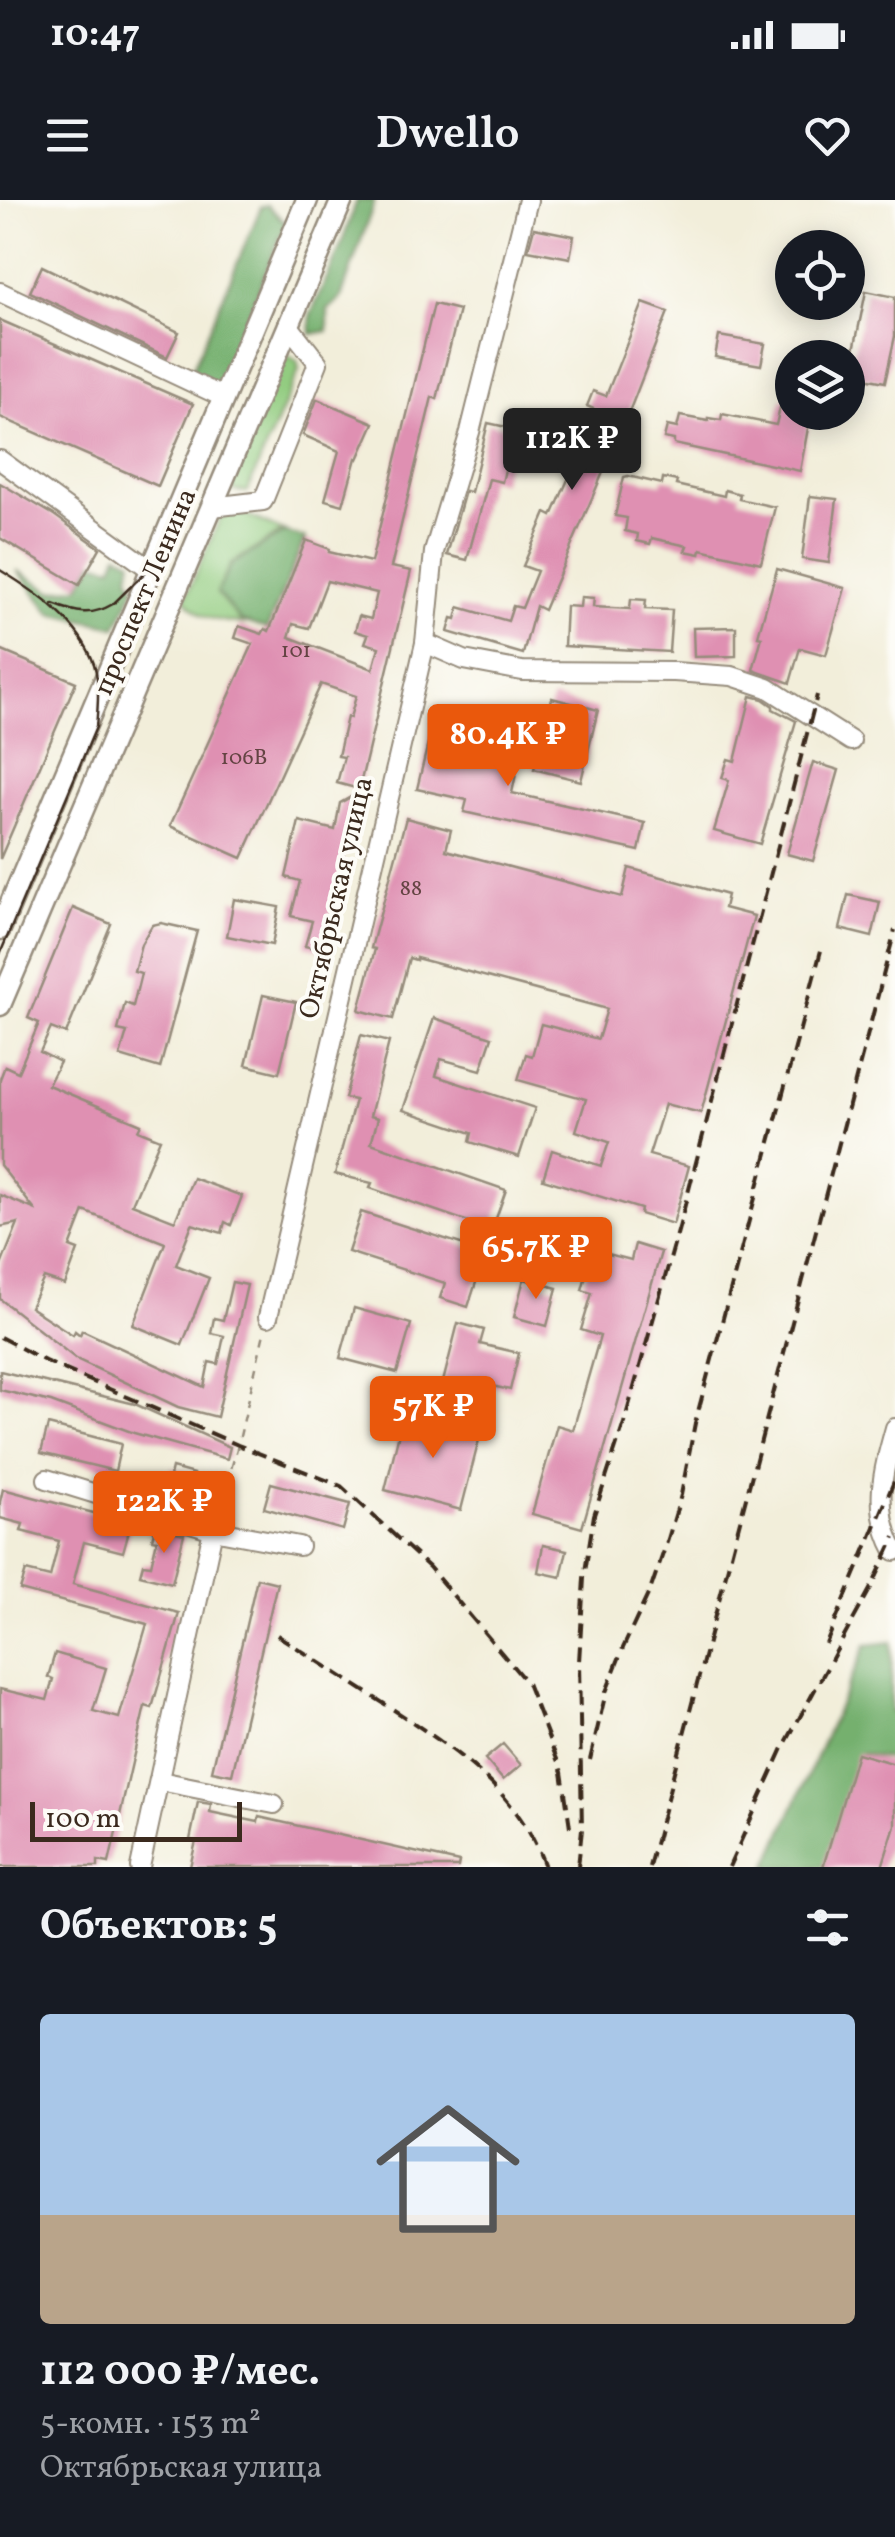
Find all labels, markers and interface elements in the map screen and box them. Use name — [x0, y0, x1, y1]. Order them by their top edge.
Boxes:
text: 10:47 — [50, 9, 140, 62]
text: Dwello — [375, 104, 520, 167]
icon: menu — [40, 108, 95, 163]
icon: heart — [800, 108, 855, 163]
map controls — [775, 230, 865, 430]
button: locate — [775, 230, 865, 320]
button: layers — [775, 340, 865, 430]
pin: 112K ₽ — [491, 408, 653, 493]
text: 112K ₽ — [525, 418, 619, 462]
street label: проспект Ленина — [85, 483, 207, 701]
house number: 101 — [281, 636, 311, 667]
pin: 80.4K ₽ — [416, 704, 600, 789]
text: 80.4K ₽ — [449, 714, 567, 758]
house number: 106В — [221, 743, 267, 774]
street label: Октябрьская улица — [290, 773, 384, 1023]
house number: 88 — [400, 874, 422, 905]
pin: 65.7K ₽ — [444, 1217, 628, 1302]
text: 65.7K ₽ — [482, 1227, 590, 1271]
pin: 57K ₽ — [363, 1376, 503, 1461]
text: 57K ₽ — [392, 1386, 474, 1430]
pin: 122K ₽ — [83, 1471, 245, 1556]
text: 122K ₽ — [115, 1481, 213, 1525]
scale bar — [30, 1797, 242, 1842]
text: 100 m — [45, 1800, 120, 1839]
text: Объектов: 5 — [40, 1898, 277, 1957]
icon: filters — [800, 1900, 855, 1955]
icon: home — [358, 2079, 538, 2259]
text: 112 000 ₽/мес. — [40, 2344, 320, 2403]
text: 5-комн. · 153 m² — [40, 2403, 261, 2447]
text: Октябрьская улица — [40, 2447, 322, 2491]

